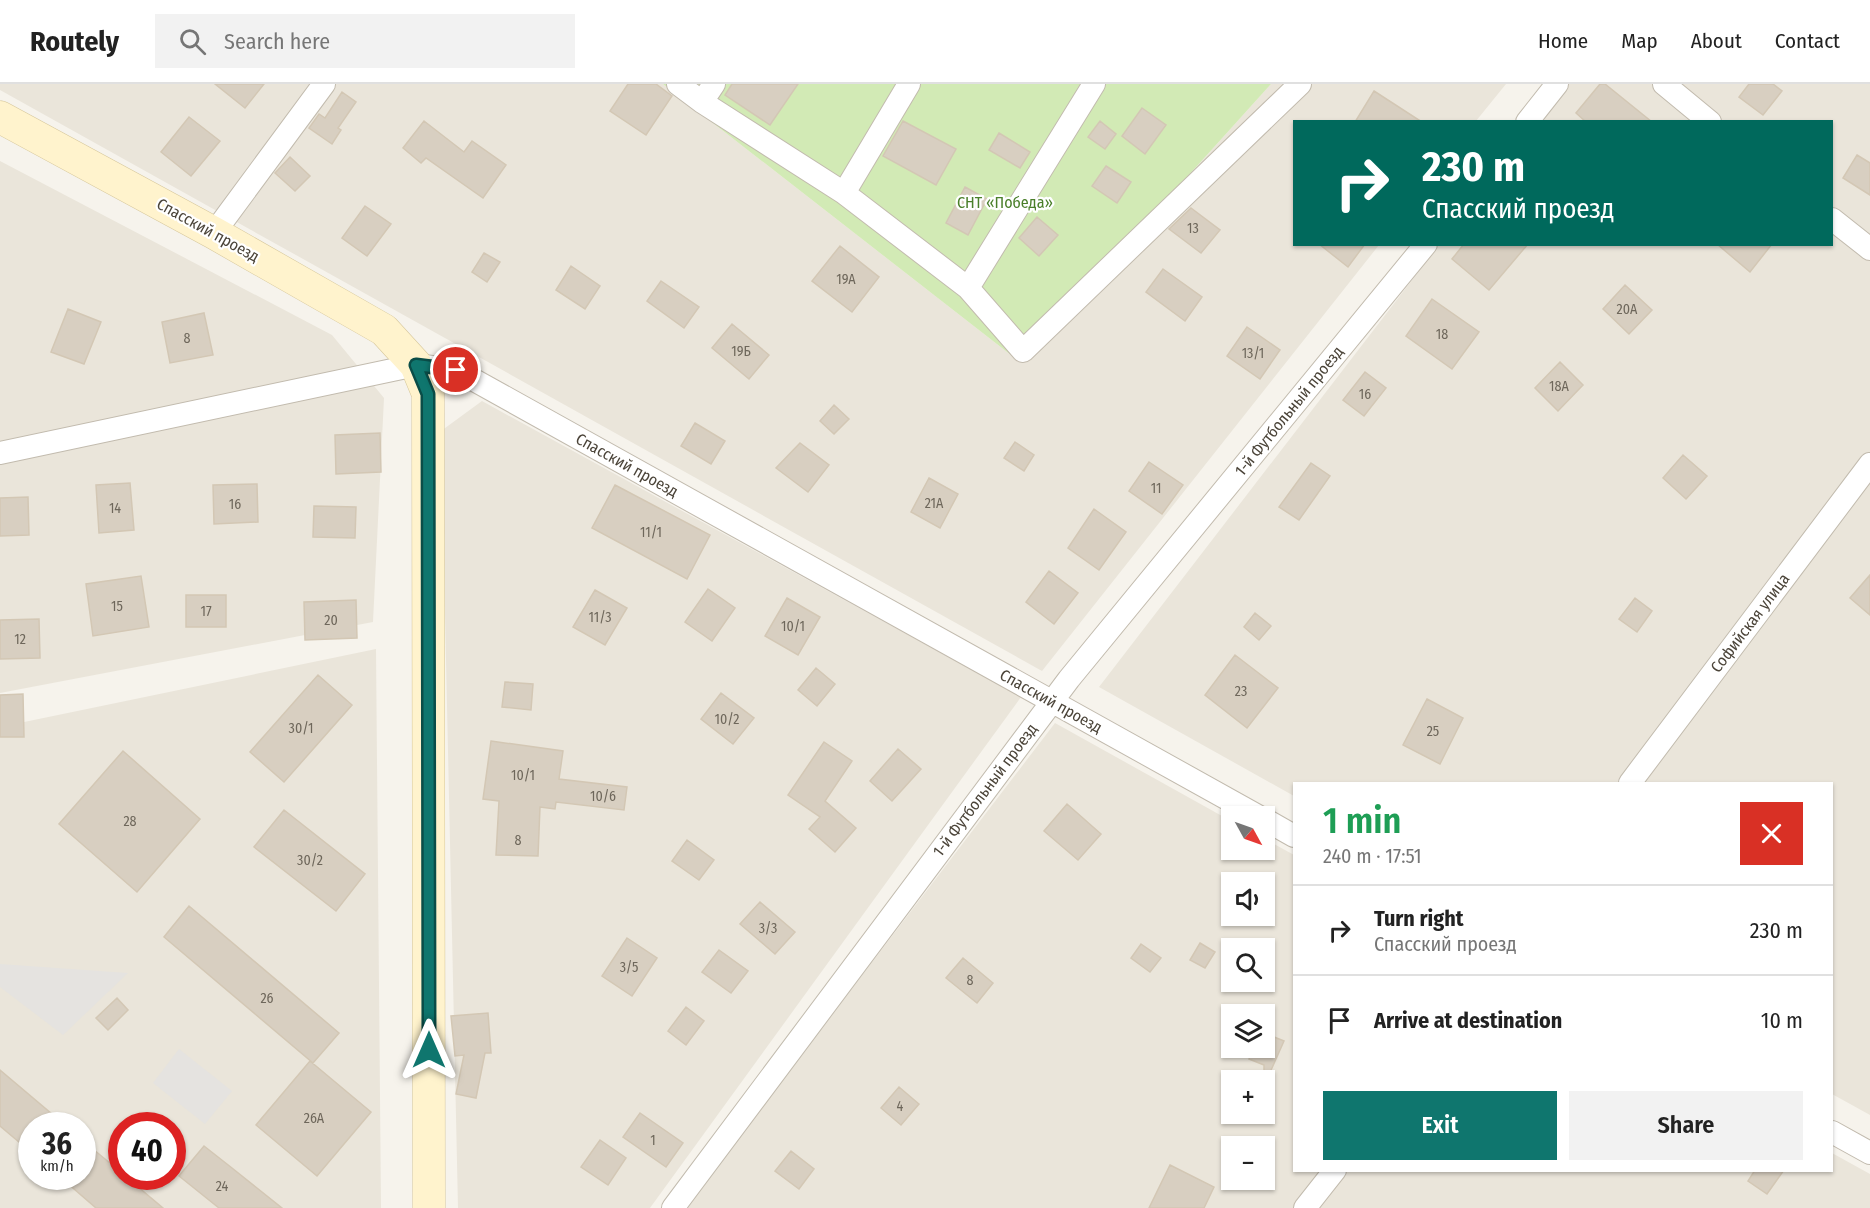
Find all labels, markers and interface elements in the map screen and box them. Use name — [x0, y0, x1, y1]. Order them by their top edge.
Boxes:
search box — [155, 14, 575, 68]
text: Routely — [30, 25, 119, 58]
icon: search — [176, 25, 209, 58]
text: Search here — [224, 28, 330, 55]
text: Home — [1538, 28, 1588, 54]
text: Map — [1621, 28, 1658, 54]
text: About — [1691, 28, 1742, 54]
text: Contact — [1775, 28, 1840, 54]
text: 230 m — [1422, 142, 1525, 192]
icon: right — [1323, 144, 1401, 222]
park label: СНТ «Победа» — [957, 193, 1053, 212]
text: Спасский проезд — [1422, 193, 1614, 225]
street label: Спасский проезд — [154, 194, 262, 266]
house number: 13 — [1187, 220, 1199, 237]
house number: 19А — [836, 271, 856, 288]
house number: 20А — [1617, 301, 1638, 318]
house number: 18 — [1436, 326, 1448, 343]
house number: 8 — [184, 330, 191, 347]
street label: 1-й Футбольный проезд — [1231, 342, 1347, 480]
house number: 19Б — [731, 343, 751, 360]
pin — [430, 344, 481, 395]
house number: 13/1 — [1242, 345, 1264, 362]
icon: arrive — [439, 353, 472, 386]
house number: 18А — [1549, 378, 1570, 395]
house number: 16 — [1359, 386, 1371, 403]
street label: Спасский проезд — [573, 429, 681, 501]
house number: 11 — [1151, 480, 1161, 497]
house number: 21А — [925, 495, 944, 512]
house number: 16 — [229, 496, 241, 513]
house number: 14 — [109, 500, 121, 517]
house number: 11/1 — [640, 524, 662, 541]
street label: Софийская улица — [1707, 570, 1793, 676]
house number: 15 — [111, 598, 123, 615]
house number: 17 — [200, 603, 212, 620]
house number: 11/3 — [588, 609, 612, 626]
house number: 20 — [324, 612, 338, 629]
house number: 10/1 — [781, 618, 805, 635]
house number: 12 — [14, 631, 26, 648]
street label: Спасский проезд — [997, 665, 1105, 737]
house number: 23 — [1235, 683, 1247, 700]
house number: 10/2 — [715, 711, 739, 728]
house number: 30/1 — [289, 720, 313, 737]
street label: 1-й Футбольный проезд — [929, 720, 1041, 860]
house number: 25 — [1427, 723, 1439, 740]
house number: 10/1 — [511, 767, 535, 784]
house number: 10/6 — [590, 788, 616, 805]
text: 1 min — [1323, 799, 1401, 843]
button: close — [1740, 802, 1803, 865]
north arrow — [1221, 806, 1275, 860]
map controls — [1221, 806, 1275, 1190]
house number: 28 — [123, 813, 137, 830]
house number: 8 — [515, 832, 522, 849]
text: 240 m · 17:51 — [1323, 844, 1421, 868]
house number: 30/2 — [297, 852, 323, 869]
button: sound — [1221, 872, 1275, 926]
text: Turn right — [1374, 905, 1463, 932]
icon: right — [1323, 914, 1356, 947]
text: 230 m — [1750, 917, 1803, 944]
house number: 3/3 — [759, 920, 777, 937]
text: Спасский проезд — [1374, 932, 1517, 956]
button: search — [1221, 938, 1275, 992]
house number: 3/5 — [620, 959, 638, 976]
house number: 8 — [967, 972, 974, 989]
house number: 26 — [260, 990, 274, 1007]
button: layers — [1221, 1004, 1275, 1058]
icon: arrive — [1323, 1004, 1356, 1037]
text: Arrive at destination — [1374, 1007, 1562, 1034]
text: 10 m — [1761, 1007, 1803, 1034]
position arrow — [397, 1018, 461, 1082]
button: + — [1221, 1070, 1275, 1124]
button: Exit — [1323, 1091, 1557, 1160]
button: Share — [1569, 1091, 1803, 1160]
house number: 4 — [897, 1098, 904, 1115]
house number: 26А — [304, 1110, 325, 1127]
speed limit sign: 40 — [108, 1112, 186, 1190]
text: 36 — [42, 1126, 72, 1162]
house number: 1 — [650, 1132, 656, 1149]
button: − — [1221, 1136, 1275, 1190]
text: km/h — [40, 1157, 74, 1175]
house number: 24 — [216, 1178, 229, 1195]

